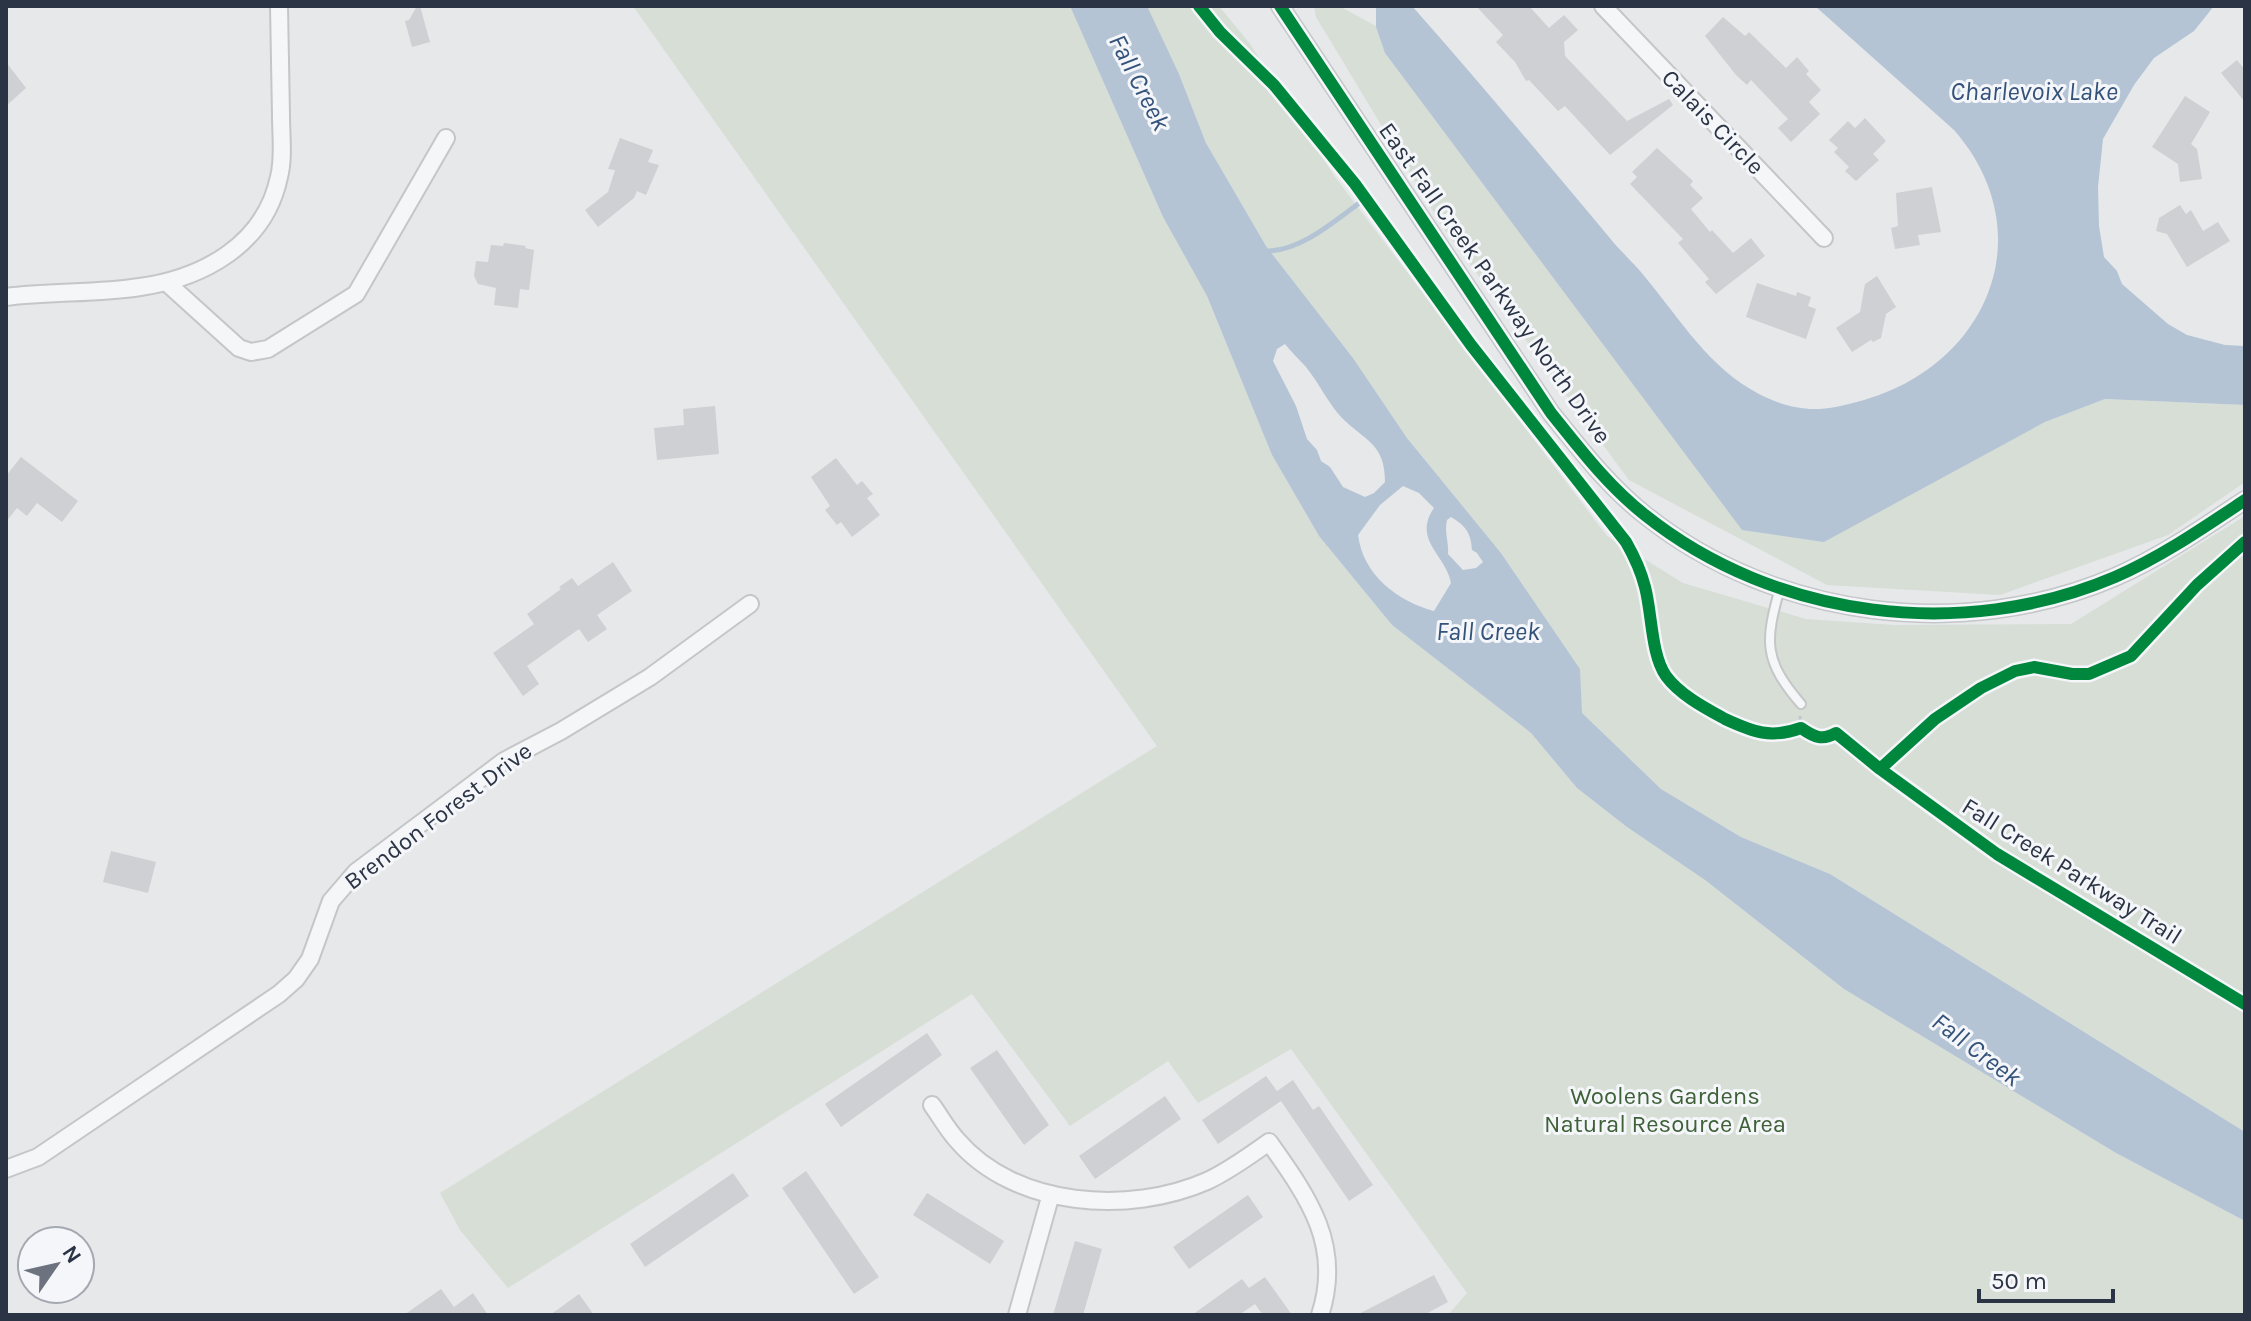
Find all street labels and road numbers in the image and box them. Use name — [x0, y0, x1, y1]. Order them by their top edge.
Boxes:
street label: Calais Circle — [1656, 64, 1770, 180]
street label: East Fall Creek Parkway North Drive — [1373, 117, 1617, 449]
street label: Brendon Forest Drive — [339, 736, 537, 896]
street label: Fall Creek Parkway Trail — [1957, 792, 2187, 950]

